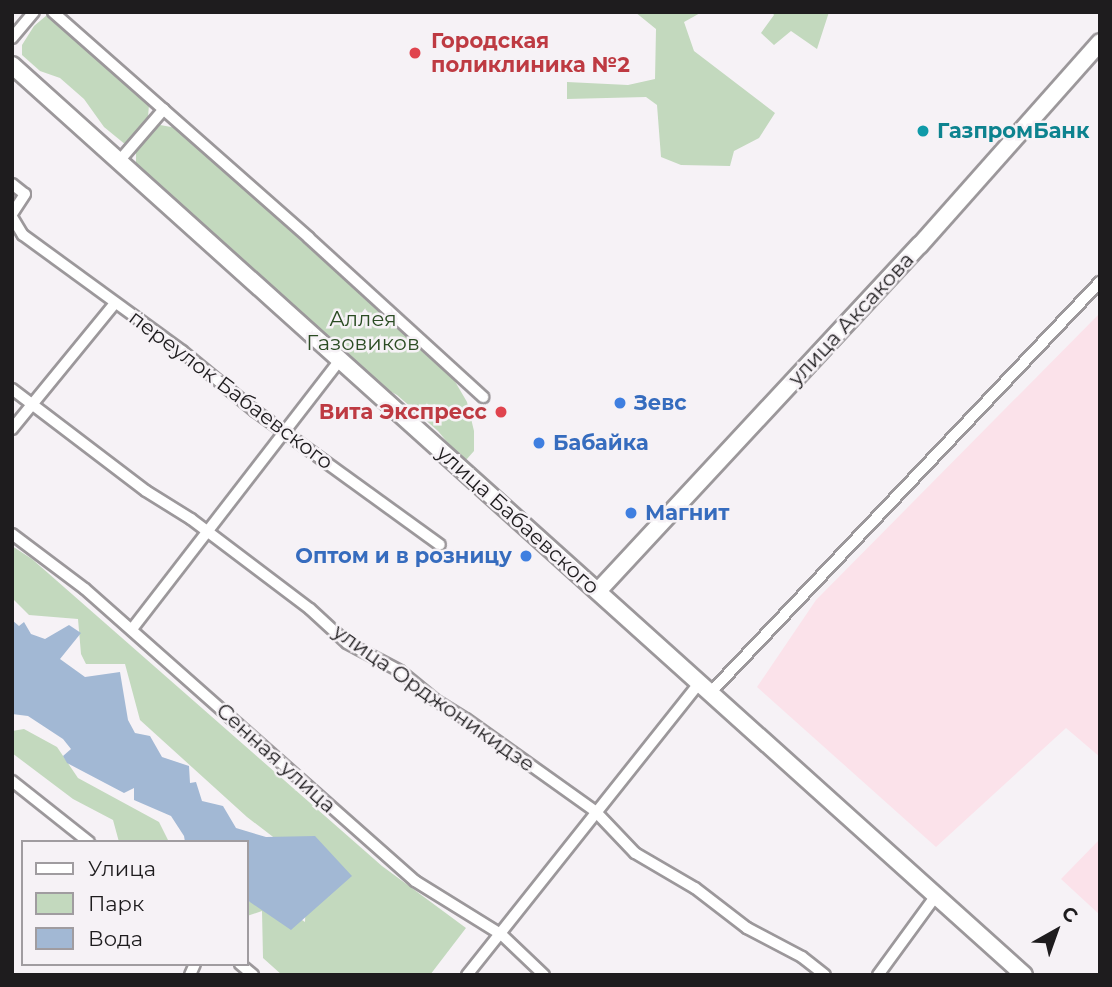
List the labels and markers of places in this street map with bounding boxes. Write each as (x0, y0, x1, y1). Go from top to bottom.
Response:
place label: Городская поликлиника №2 (431, 28, 630, 78)
marker: Городская поликлиника №2 (405, 43, 425, 63)
place label: ГазпромБанк (937, 118, 1089, 144)
marker: ГазпромБанк (915, 123, 931, 139)
place label: Зевс (634, 390, 687, 416)
marker: Зевс (612, 395, 628, 411)
place label: Вита Экспресс (319, 399, 487, 425)
marker: Вита Экспресс (493, 404, 509, 420)
place label: Бабайка (553, 430, 649, 456)
marker: Бабайка (531, 435, 547, 451)
place label: Магнит (645, 500, 729, 526)
marker: Магнит (623, 505, 639, 521)
place label: Оптом и в розницу (295, 543, 512, 569)
marker: Оптом и в розницу (518, 548, 534, 564)

